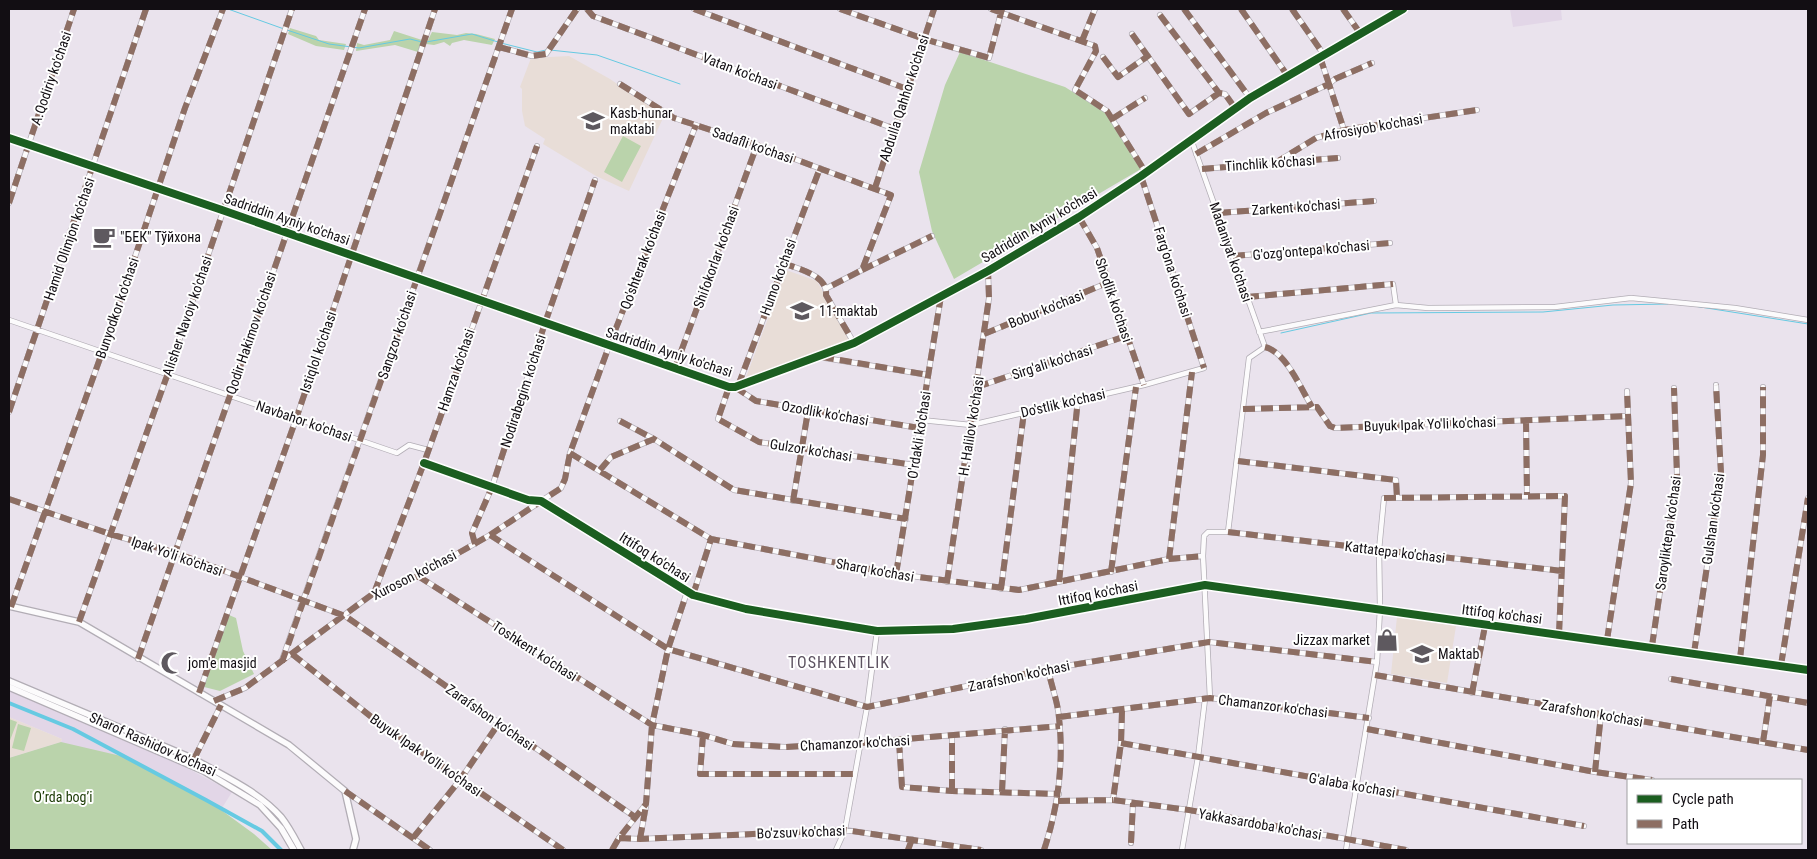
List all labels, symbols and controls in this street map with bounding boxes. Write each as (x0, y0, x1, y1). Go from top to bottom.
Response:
street label: A.Qodiriy ko'chasi (28, 29, 74, 127)
street label: Abdulla Qahhor ko'chasi (876, 33, 932, 163)
street label: Vatan ko'chasi (700, 49, 780, 93)
place label: Kasb-hunar maktabi (610, 105, 672, 137)
school or university icon: Kasb-hunar maktabi (580, 108, 606, 134)
street label: Afrosiyob ko'chasi (1322, 110, 1424, 144)
street label: Sadafli ko'chasi (710, 124, 796, 166)
street label: Tinchlik ko'chasi (1224, 152, 1316, 174)
street label: Hamid Olimjon ko'chasi (40, 175, 98, 303)
street label: Sadriddin Ayniy ko'chasi (978, 184, 1100, 266)
street label: Sadriddin Ayniy ko'chasi (222, 190, 352, 248)
street label: Zarkent ko'chasi (1251, 196, 1341, 218)
street label: Madaniyat ko'chasi (1206, 200, 1256, 304)
street label: Shifokorlar ko'chasi (690, 204, 742, 310)
street label: Qo'shterak ko'chasi (617, 208, 669, 312)
cafe icon: "БЕК" Тўйхона (91, 224, 117, 250)
street label: Farg'ona ko'chasi (1151, 225, 1195, 319)
place label: "БЕК" Тўйхона (120, 229, 201, 245)
street label: Humo ko'chasi (757, 237, 799, 317)
street label: G'ozg'ontepa ko'chasi (1252, 237, 1370, 263)
street label: Alisher Navoiy ko'chasi (159, 254, 215, 378)
street label: Bunyodkor ko'chasi (92, 255, 142, 361)
street label: Shodlik ko'chasi (1092, 256, 1136, 344)
street label: Qodir Hakimov ko'chasi (222, 270, 280, 396)
street label: Bobur ko'chasi (1006, 287, 1086, 331)
street label: Sangzor ko'chasi (374, 289, 420, 381)
school or university icon: 11-maktab (789, 298, 815, 324)
place label: 11-maktab (819, 303, 878, 319)
street label: Istiqlol ko'chasi (297, 309, 339, 395)
street label: Sadriddin Ayniy ko'chasi (604, 324, 734, 380)
street label: Hamza ko'chasi (434, 327, 478, 413)
street label: Nodirabegim ko'chasi (497, 332, 549, 450)
street label: Sirg'ali ko'chasi (1010, 341, 1094, 383)
street label: H. Halilov ko'chasi (955, 375, 987, 477)
street label: Do'stlik ko'chasi (1019, 385, 1107, 421)
street label: O'rdakli ko'chasi (904, 390, 934, 480)
street label: Navbahor ko'chasi (254, 397, 354, 445)
street label: Ozodlik ko'chasi (780, 397, 870, 429)
street label: Buyuk Ipak Yo'li ko'chasi (1364, 414, 1496, 434)
street label: Gulzor ko'chasi (769, 436, 853, 464)
street label: Gulshan ko'chasi (1699, 472, 1727, 566)
street label: Saroyliktepa ko'chasi (1652, 475, 1684, 591)
street label: Ittifoq ko'chasi (617, 529, 693, 585)
street label: Ipak Yo'li ko'chasi (129, 533, 225, 579)
street label: Kattatepa ko'chasi (1344, 538, 1446, 566)
street label: Xuroson ko'chasi (369, 547, 459, 603)
street label: Sharq ko'chasi (835, 555, 915, 585)
street label: Ittifoq ko'chasi (1057, 577, 1139, 609)
street label: Ittifoq ko'chasi (1461, 601, 1543, 627)
street label: Toshkent ko'chasi (490, 618, 580, 684)
shop icon: Jizzax market (1374, 627, 1400, 653)
place label: Jizzax market (1293, 632, 1370, 648)
school or university icon: Maktab (1409, 641, 1435, 667)
place label: Maktab (1438, 646, 1479, 662)
mosque icon: jom'e masjid (159, 650, 185, 676)
district label: TOSHKENTLIK (788, 653, 890, 672)
place label: jom'e masjid (187, 655, 257, 671)
street label: Zarafshon ko'chasi (967, 657, 1071, 695)
street label: Zarafshon ko'chasi (443, 681, 537, 753)
street label: Chamanzor ko'chasi (1217, 691, 1329, 721)
street label: Zarafshon ko'chasi (1540, 696, 1644, 730)
street label: Sharof Rashidov ko'chasi (87, 709, 219, 779)
street label: Buyuk Ipak Yo'li ko'chasi (367, 711, 485, 799)
street label: Chamanzor ko'chasi (800, 732, 910, 754)
street label: G'alaba ko'chasi (1307, 769, 1397, 801)
legend (1627, 779, 1802, 844)
park label: O’rda bog’i (34, 789, 92, 805)
text: Cycle path (1672, 790, 1734, 808)
street label: Yakkasardoba ko'chasi (1197, 805, 1323, 843)
text: Path (1672, 815, 1699, 833)
street label: Bo'zsuv ko'chasi (756, 822, 846, 842)

